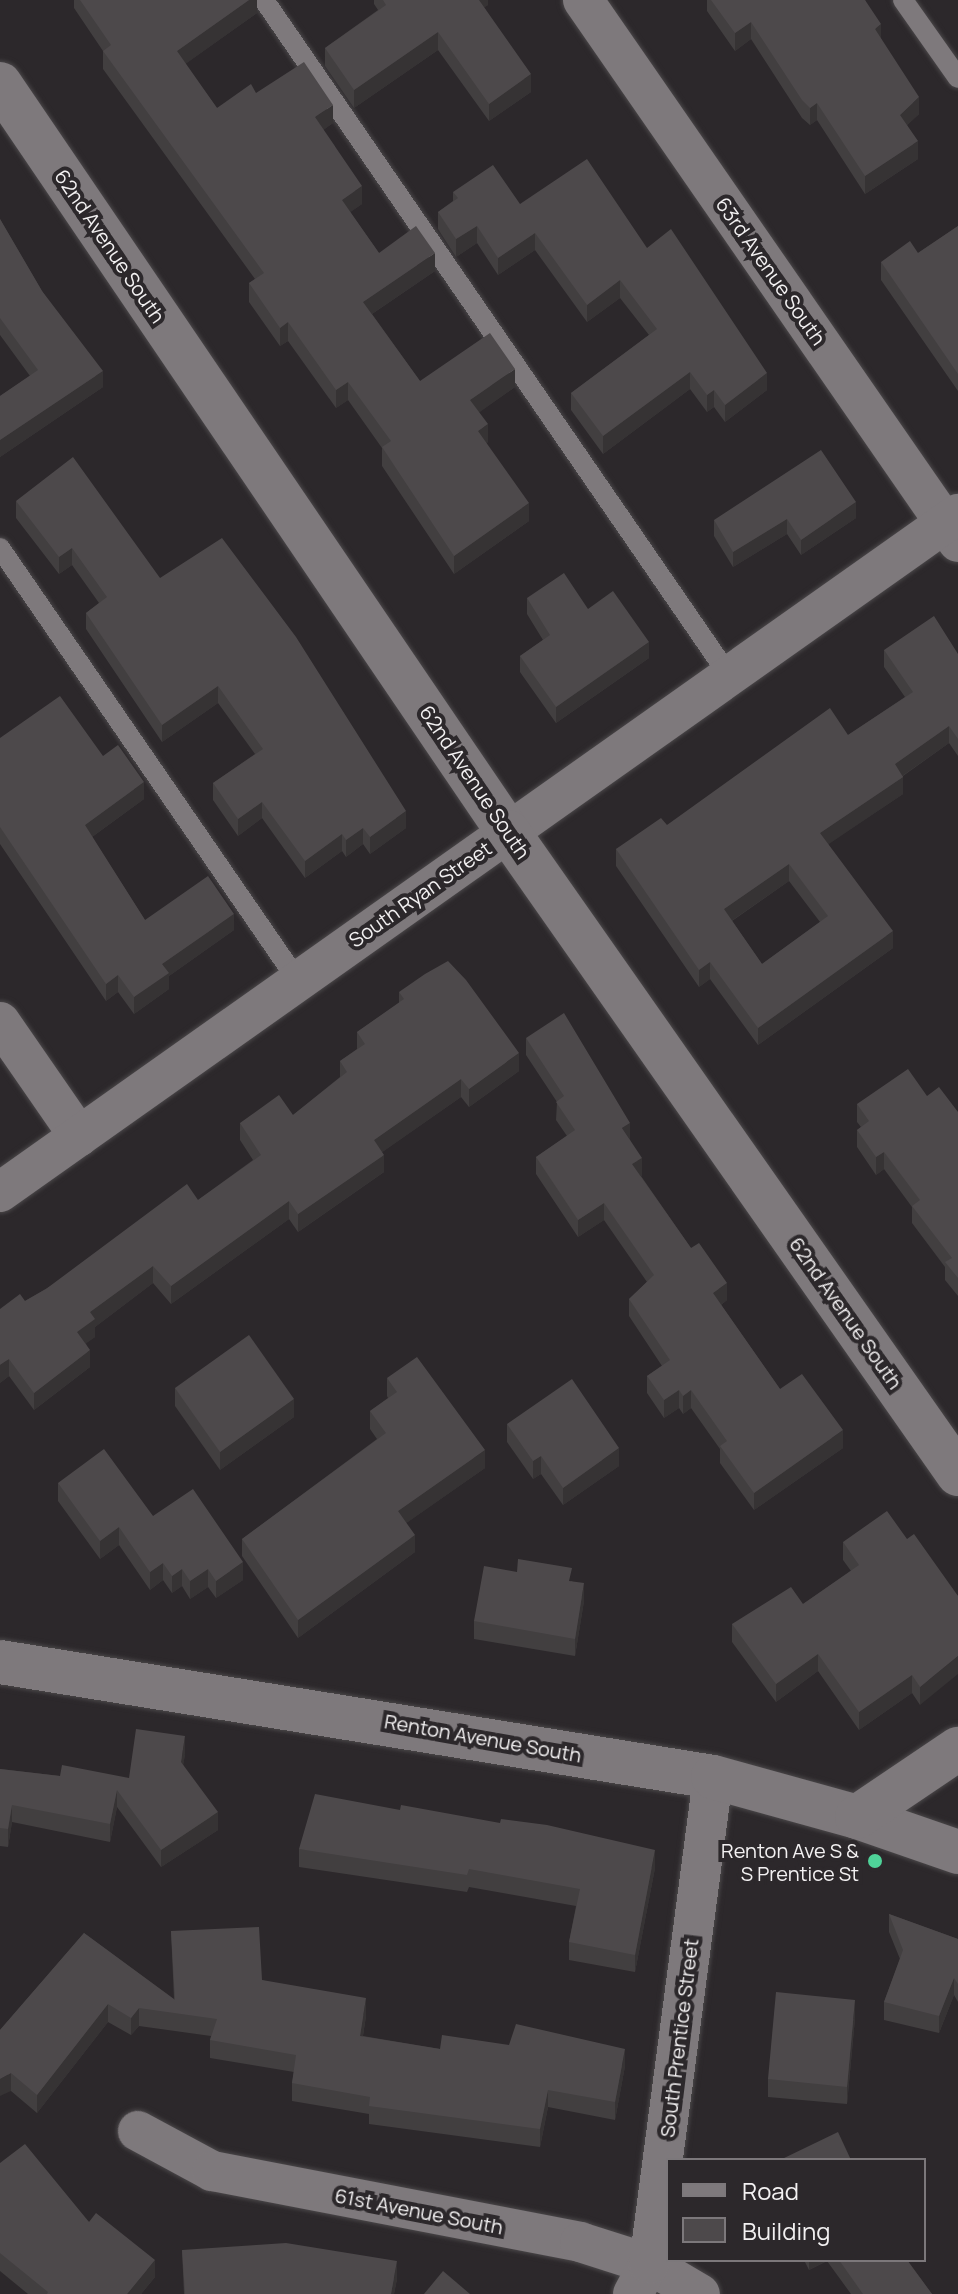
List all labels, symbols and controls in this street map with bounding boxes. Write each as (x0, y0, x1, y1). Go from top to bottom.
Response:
street label: 62nd Avenue South (50, 165, 170, 327)
street label: 63rd Avenue South (711, 193, 831, 349)
street label: 62nd Avenue South (415, 701, 535, 863)
street label: South Ryan Street (344, 836, 496, 952)
street label: 62nd Avenue South (785, 1232, 907, 1394)
street label: Renton Avenue South (383, 1709, 583, 1767)
place label: Renton Ave S & S Prentice St (721, 1838, 859, 1885)
marker: Renton Ave S & S Prentice St (866, 1852, 884, 1870)
street label: South Prentice Street (655, 1937, 703, 2139)
legend (666, 2158, 926, 2262)
text: Road (742, 2174, 799, 2207)
street label: 61st Avenue South (333, 2183, 505, 2239)
text: Building (742, 2214, 830, 2247)

